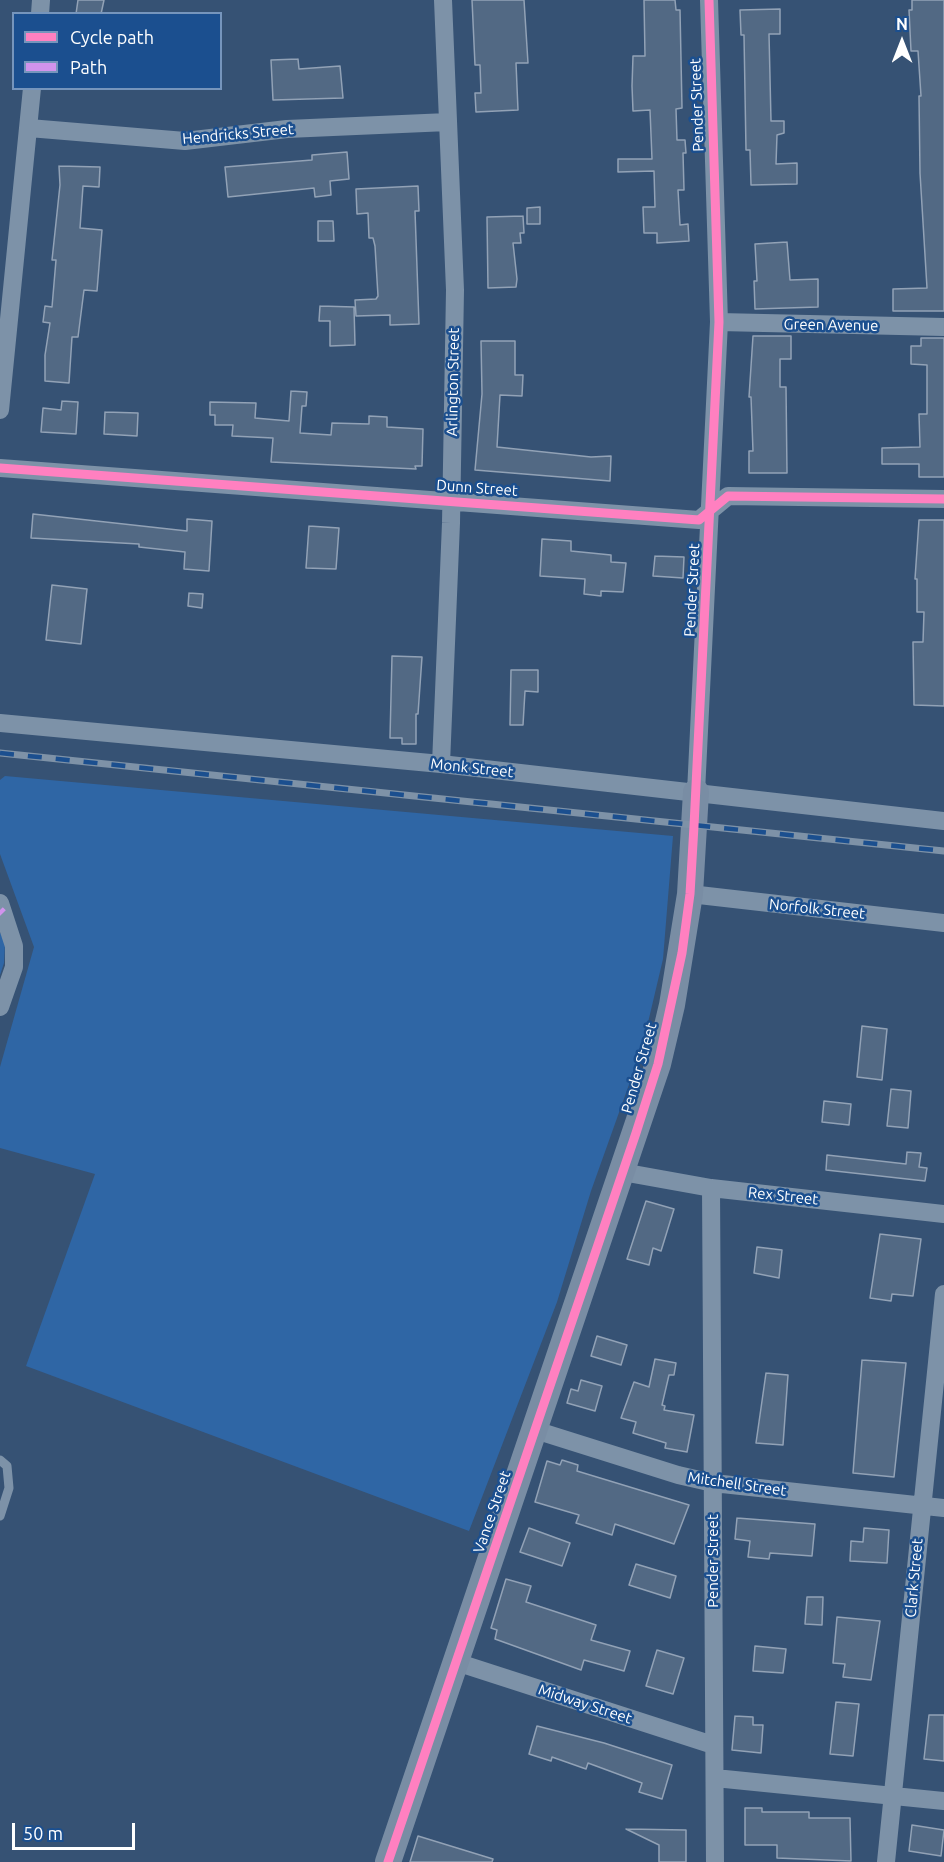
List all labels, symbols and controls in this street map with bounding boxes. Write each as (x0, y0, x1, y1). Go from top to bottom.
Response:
legend (12, 12, 222, 90)
north arrow (872, 12, 932, 72)
text: N (896, 15, 908, 33)
text: Cycle path (70, 27, 154, 47)
text: Path (70, 57, 107, 77)
street label: Pender Street (686, 58, 708, 152)
street label: Hendricks Street (182, 120, 294, 148)
street label: Green Avenue (783, 315, 879, 335)
street label: Arlington Street (443, 327, 463, 437)
street label: Dunn Street (436, 476, 518, 500)
street label: Pender Street (681, 543, 703, 637)
street label: Monk Street (430, 755, 514, 781)
street label: Norfolk Street (768, 895, 866, 923)
street label: Pender Street (617, 1021, 661, 1115)
street label: Rex Street (747, 1183, 819, 1209)
street label: Vance Street (469, 1468, 515, 1556)
street label: Mitchell Street (686, 1468, 788, 1500)
street label: Pender Street (704, 1514, 722, 1608)
street label: Clark Street (902, 1538, 926, 1618)
street label: Midway Street (536, 1680, 634, 1728)
scale bar (15, 1811, 138, 1849)
text: 50 m (23, 1823, 63, 1843)

